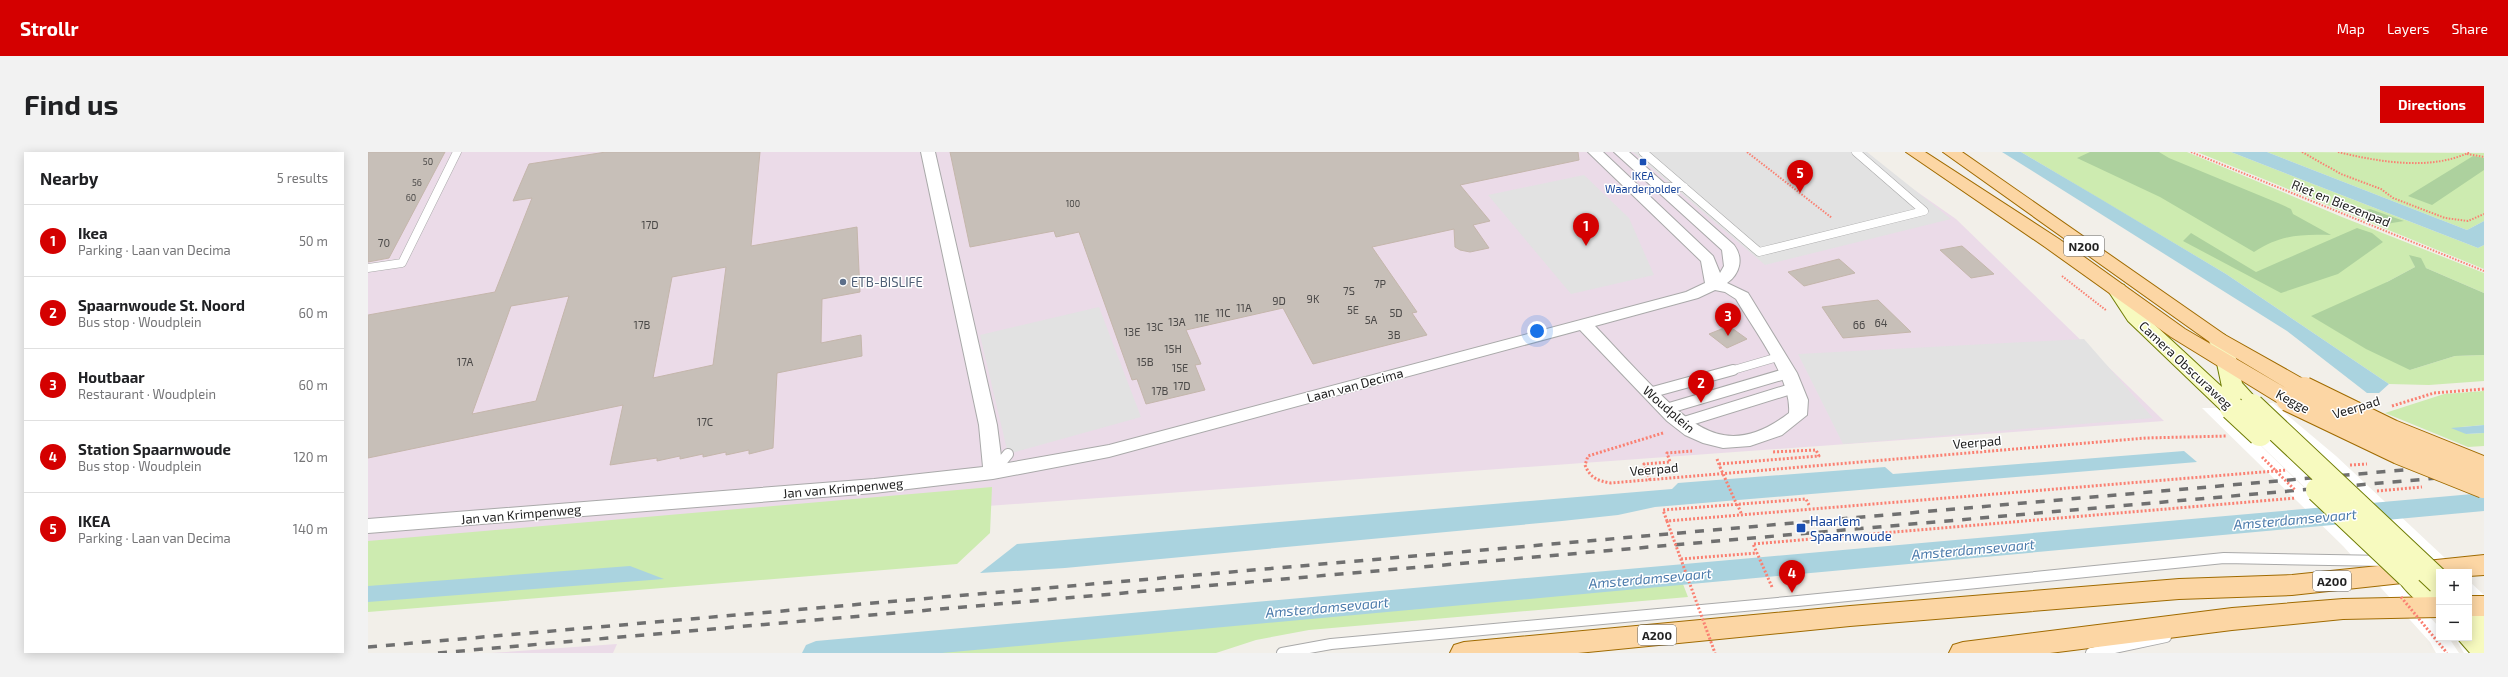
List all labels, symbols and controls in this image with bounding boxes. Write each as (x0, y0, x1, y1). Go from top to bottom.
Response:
text: Strollr (20, 17, 79, 40)
text: Map (2337, 20, 2365, 37)
text: Layers (2387, 20, 2429, 37)
text: Share (2451, 20, 2488, 37)
button: Directions (2380, 86, 2484, 123)
text: Find us (24, 87, 118, 121)
house number: 50 (423, 156, 433, 167)
marker: IKEA Waarderpolder (1638, 157, 1648, 167)
pin: 5 (1787, 160, 1813, 193)
text: Nearby (40, 168, 98, 188)
place label: IKEA Waarderpolder (1605, 169, 1681, 195)
text: 5 results (277, 170, 328, 186)
street label: Riet en Biezenpad (2289, 176, 2393, 230)
house number: 56 (412, 177, 422, 188)
house number: 60 (406, 192, 416, 203)
house number: 100 (1066, 198, 1080, 209)
pin: 1 (1573, 213, 1599, 246)
house number: 17D (641, 218, 659, 231)
text: Ikea (78, 224, 108, 242)
text: 1 (50, 233, 56, 249)
text: 50 m (299, 233, 328, 249)
house number: 70 (378, 236, 390, 249)
road number: N200 (2064, 236, 2104, 256)
text: Parking · Laan van Decima (78, 242, 231, 258)
place label: ETB-BISLIFE (851, 274, 923, 290)
marker: ETB-BISLIFE (838, 277, 848, 287)
house number: 7P (1374, 277, 1386, 290)
house number: 7S (1343, 284, 1355, 297)
house number: 9K (1307, 292, 1320, 305)
house number: 9D (1272, 294, 1286, 307)
text: Spaarnwoude St. Noord (78, 296, 245, 314)
house number: 11A (1236, 301, 1252, 314)
house number: 5E (1347, 303, 1359, 316)
pin: 3 (1715, 303, 1741, 336)
text: 2 (49, 305, 57, 321)
text: 60 m (298, 305, 328, 321)
house number: 11C (1215, 306, 1231, 319)
house number: 5D (1389, 306, 1403, 319)
house number: 11E (1195, 311, 1209, 324)
house number: 5A (1365, 313, 1378, 326)
text: Bus stop · Woudplein (78, 314, 202, 330)
house number: 13A (1168, 315, 1186, 328)
house number: 64 (1874, 316, 1888, 329)
house number: 17B (634, 318, 651, 331)
house number: 66 (1853, 318, 1865, 331)
street label: Camera Obscuraweg (2136, 318, 2236, 412)
house number: 13C (1147, 320, 1163, 333)
your location (1527, 321, 1547, 341)
house number: 13E (1124, 325, 1140, 338)
house number: 3B (1388, 328, 1401, 341)
house number: 15H (1164, 342, 1182, 355)
house number: 17A (457, 355, 473, 368)
house number: 15B (1136, 355, 1154, 368)
house number: 15E (1172, 361, 1188, 374)
street label: Laan van Decima (1305, 364, 1405, 406)
text: Houtbaar (78, 368, 145, 386)
pin: 2 (1688, 370, 1714, 403)
text: 3 (49, 377, 57, 393)
text: 60 m (298, 377, 328, 393)
house number: 17D (1173, 379, 1191, 392)
street label: Woudplein (1640, 382, 1698, 436)
house number: 17B (1152, 384, 1169, 397)
text: Restaurant · Woudplein (78, 386, 216, 402)
street label: Kegge (2273, 386, 2313, 417)
street label: Veerpad (2330, 392, 2382, 422)
house number: 17C (697, 415, 713, 428)
street label: Veerpad (1952, 432, 2002, 452)
text: Station Spaarnwoude (78, 440, 231, 458)
text: 4 (49, 449, 57, 465)
text: 120 m (293, 449, 328, 465)
text: Bus stop · Woudplein (78, 458, 202, 474)
street label: Veerpad (1629, 459, 1679, 479)
street label: Jan van Krimpenweg (782, 475, 904, 501)
street label: Jan van Krimpenweg (460, 501, 582, 527)
water label: Amsterdamsevaart (2232, 505, 2358, 533)
text: IKEA (78, 512, 110, 530)
place label: Haarlem Spaarnwoude (1810, 513, 1892, 544)
text: 5 (49, 521, 57, 537)
text: 140 m (293, 521, 328, 537)
marker: Haarlem Spaarnwoude (1795, 522, 1807, 534)
text: Parking · Laan van Decima (78, 530, 231, 546)
water label: Amsterdamsevaart (1910, 535, 2036, 563)
pin: 4 (1779, 560, 1805, 593)
water label: Amsterdamsevaart (1587, 564, 1713, 592)
map controls (2436, 569, 2472, 641)
button: + (2436, 569, 2472, 605)
road number: A200 (2313, 571, 2351, 591)
water label: Amsterdamsevaart (1264, 593, 1390, 621)
button: − (2436, 605, 2472, 641)
road number: A200 (1638, 625, 1676, 645)

